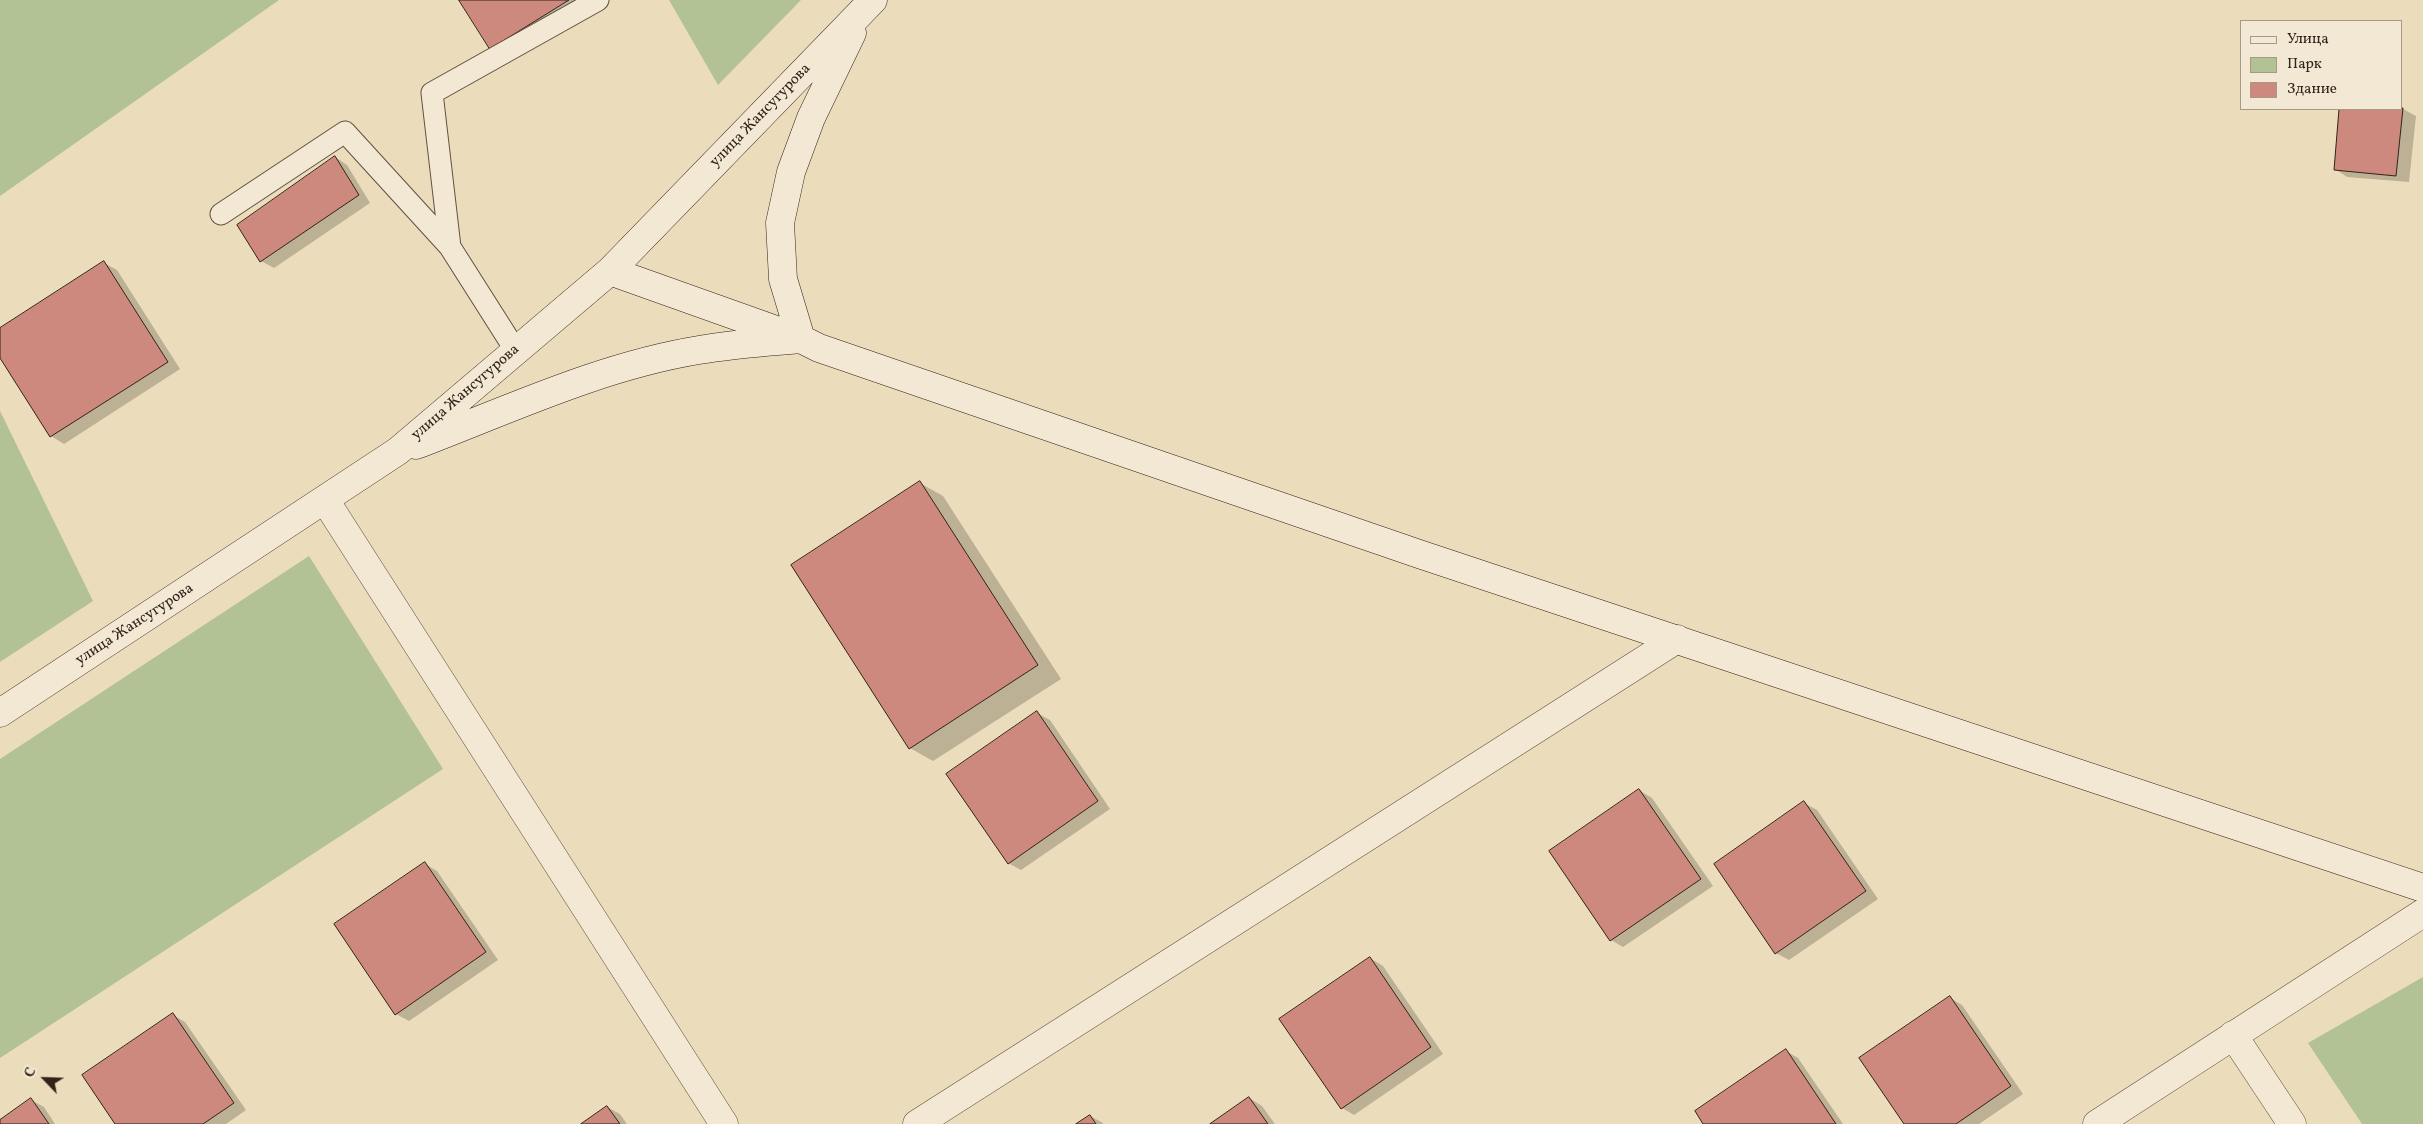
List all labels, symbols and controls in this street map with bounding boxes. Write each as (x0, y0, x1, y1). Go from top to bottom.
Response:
legend (2240, 20, 2403, 110)
text: Улица (2287, 29, 2329, 50)
text: Парк (2287, 54, 2322, 75)
street label: улица Жансугурова (707, 60, 815, 172)
text: Здание (2287, 79, 2337, 100)
street label: улица Жансугурова (408, 341, 524, 445)
street label: улица Жансугурова (73, 580, 197, 670)
north arrow (20, 1054, 70, 1104)
text: С (20, 1065, 41, 1081)

